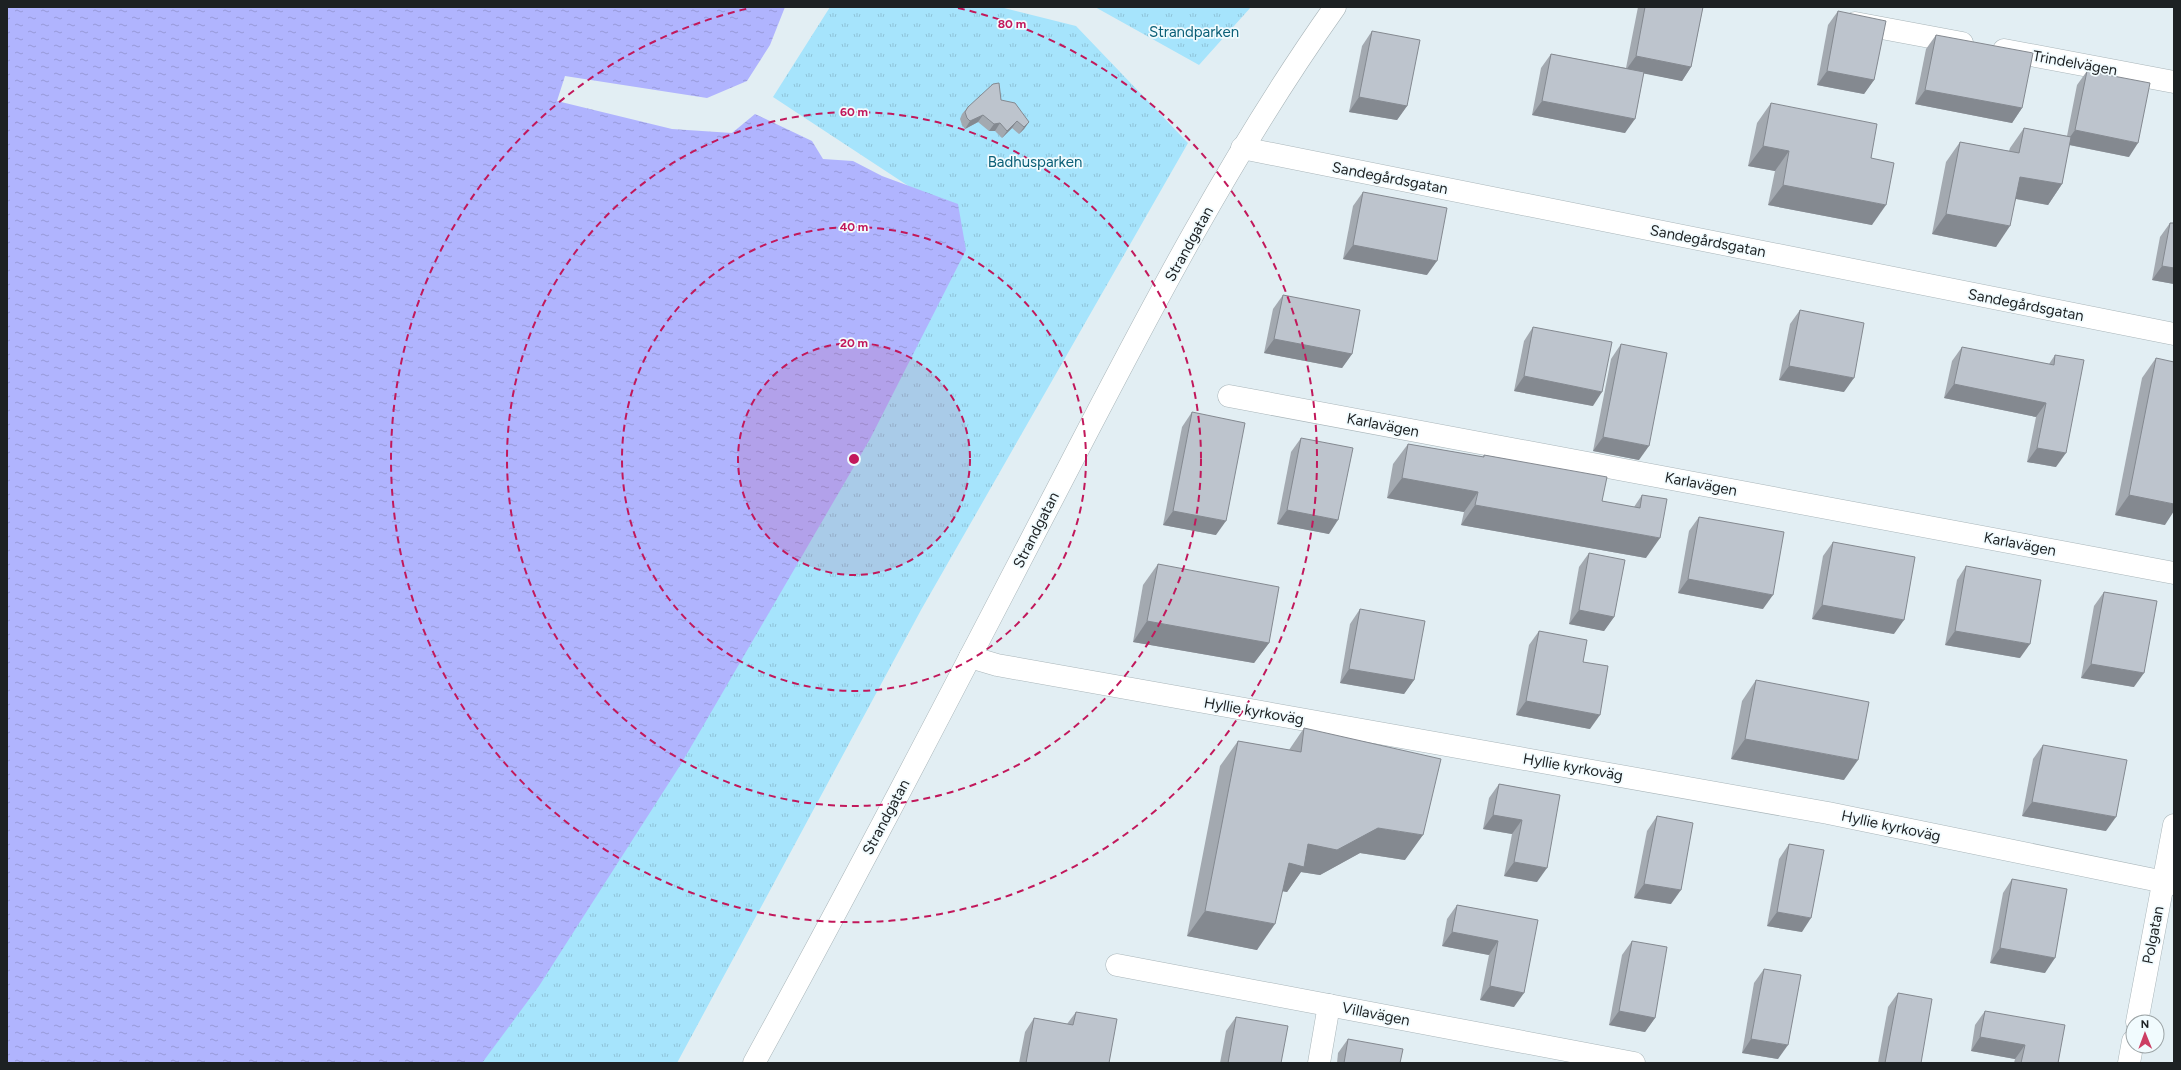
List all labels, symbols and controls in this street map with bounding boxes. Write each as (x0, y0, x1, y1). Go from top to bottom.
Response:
text: 80 m (998, 17, 1026, 31)
park label: Strandparken (1149, 23, 1239, 41)
street label: Trindelvägen (2031, 47, 2119, 79)
text: 60 m (840, 105, 868, 119)
park label: Badhusparken (988, 153, 1082, 171)
street label: Sandegårdsgatan (1331, 158, 1449, 198)
street label: Strandgatan (1161, 203, 1217, 285)
text: 40 m (840, 220, 868, 234)
street label: Sandegårdsgatan (1649, 221, 1767, 261)
street label: Sandegårdsgatan (1967, 285, 2085, 325)
text: 20 m (840, 336, 868, 350)
street label: Karlavägen (1345, 409, 1421, 441)
centre of rings (847, 452, 861, 466)
street label: Karlavägen (1663, 468, 1739, 500)
street label: Strandgatan (1009, 489, 1063, 571)
street label: Karlavägen (1982, 528, 2058, 560)
street label: Hyllie kyrkoväg (1203, 693, 1305, 729)
street label: Hyllie kyrkoväg (1522, 749, 1624, 785)
street label: Strandgatan (859, 776, 913, 858)
street label: Hyllie kyrkoväg (1840, 807, 1942, 845)
street label: Polgatan (2139, 904, 2167, 966)
street label: Villavägen (1341, 999, 1411, 1029)
north arrow (2125, 1014, 2165, 1054)
text: N (2140, 1018, 2149, 1031)

